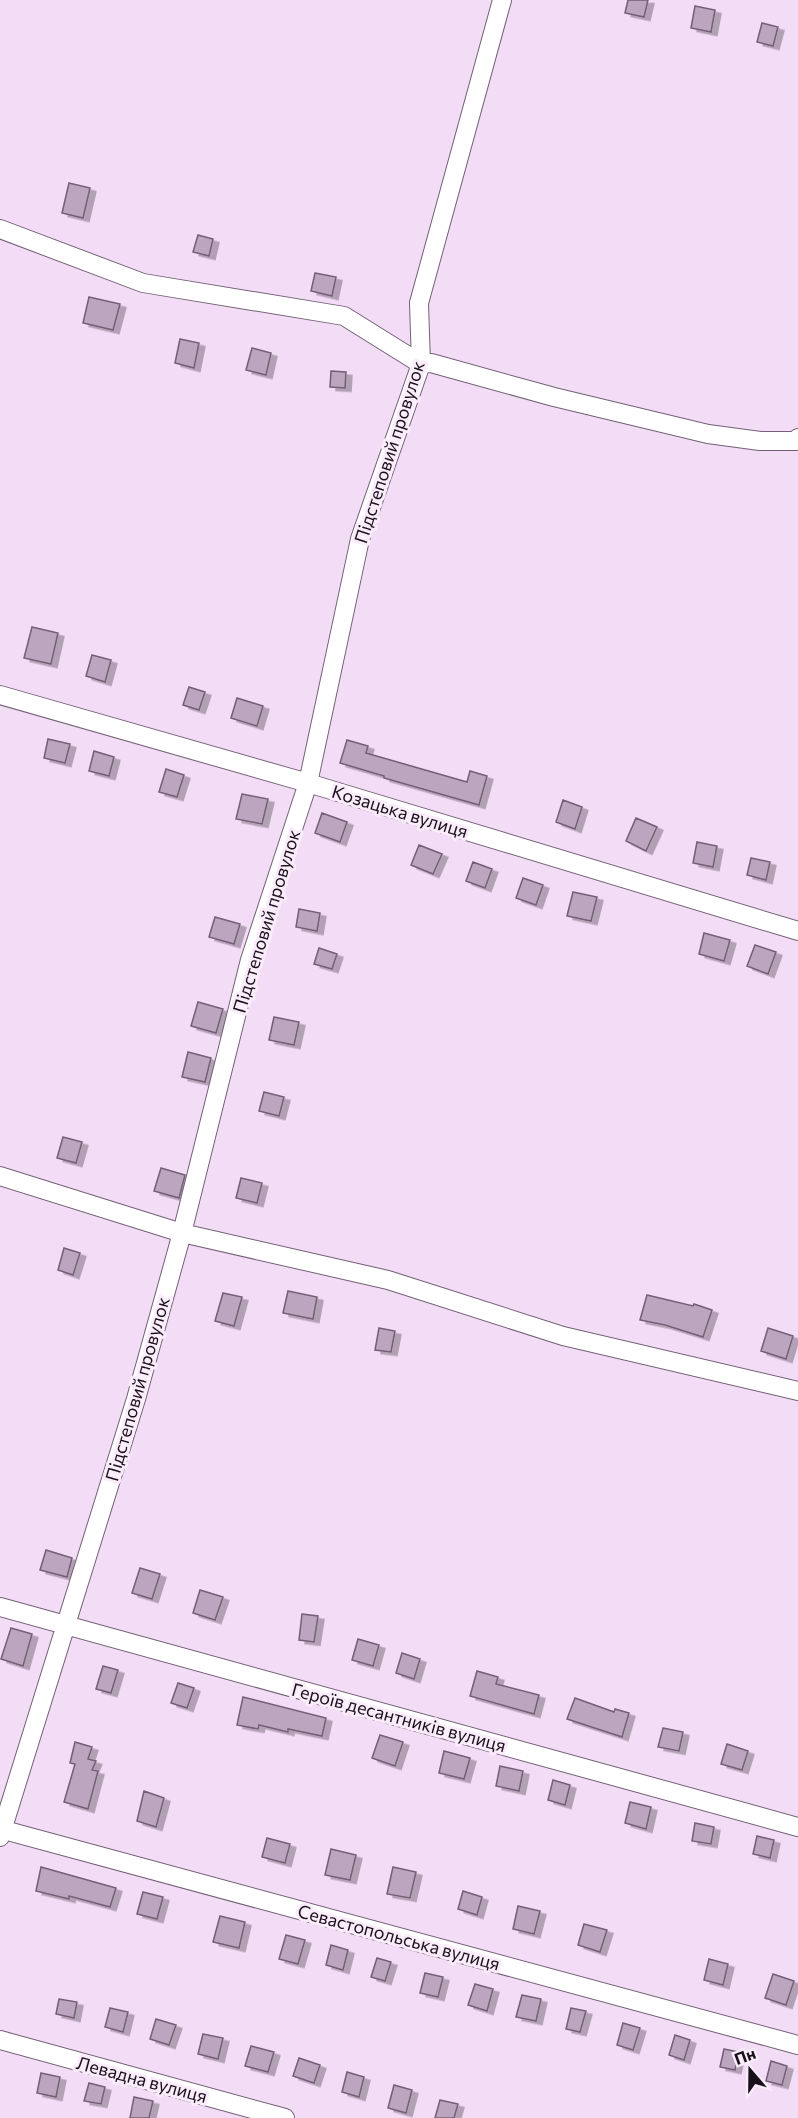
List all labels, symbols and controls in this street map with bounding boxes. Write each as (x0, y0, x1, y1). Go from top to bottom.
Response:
street label: Підстеповий провулок (349, 358, 429, 546)
street label: Козацька вулиця (329, 780, 471, 842)
street label: Підстеповий провулок (228, 826, 304, 1015)
street label: Підстеповий провулок (100, 1294, 174, 1484)
street label: Героїв десантників вулиця (289, 1678, 509, 1756)
street label: Севастопольська вулиця (295, 1899, 503, 1975)
north arrow (720, 2040, 780, 2100)
text: Пн (731, 2043, 758, 2068)
street label: Левадна вулиця (74, 2051, 210, 2107)

